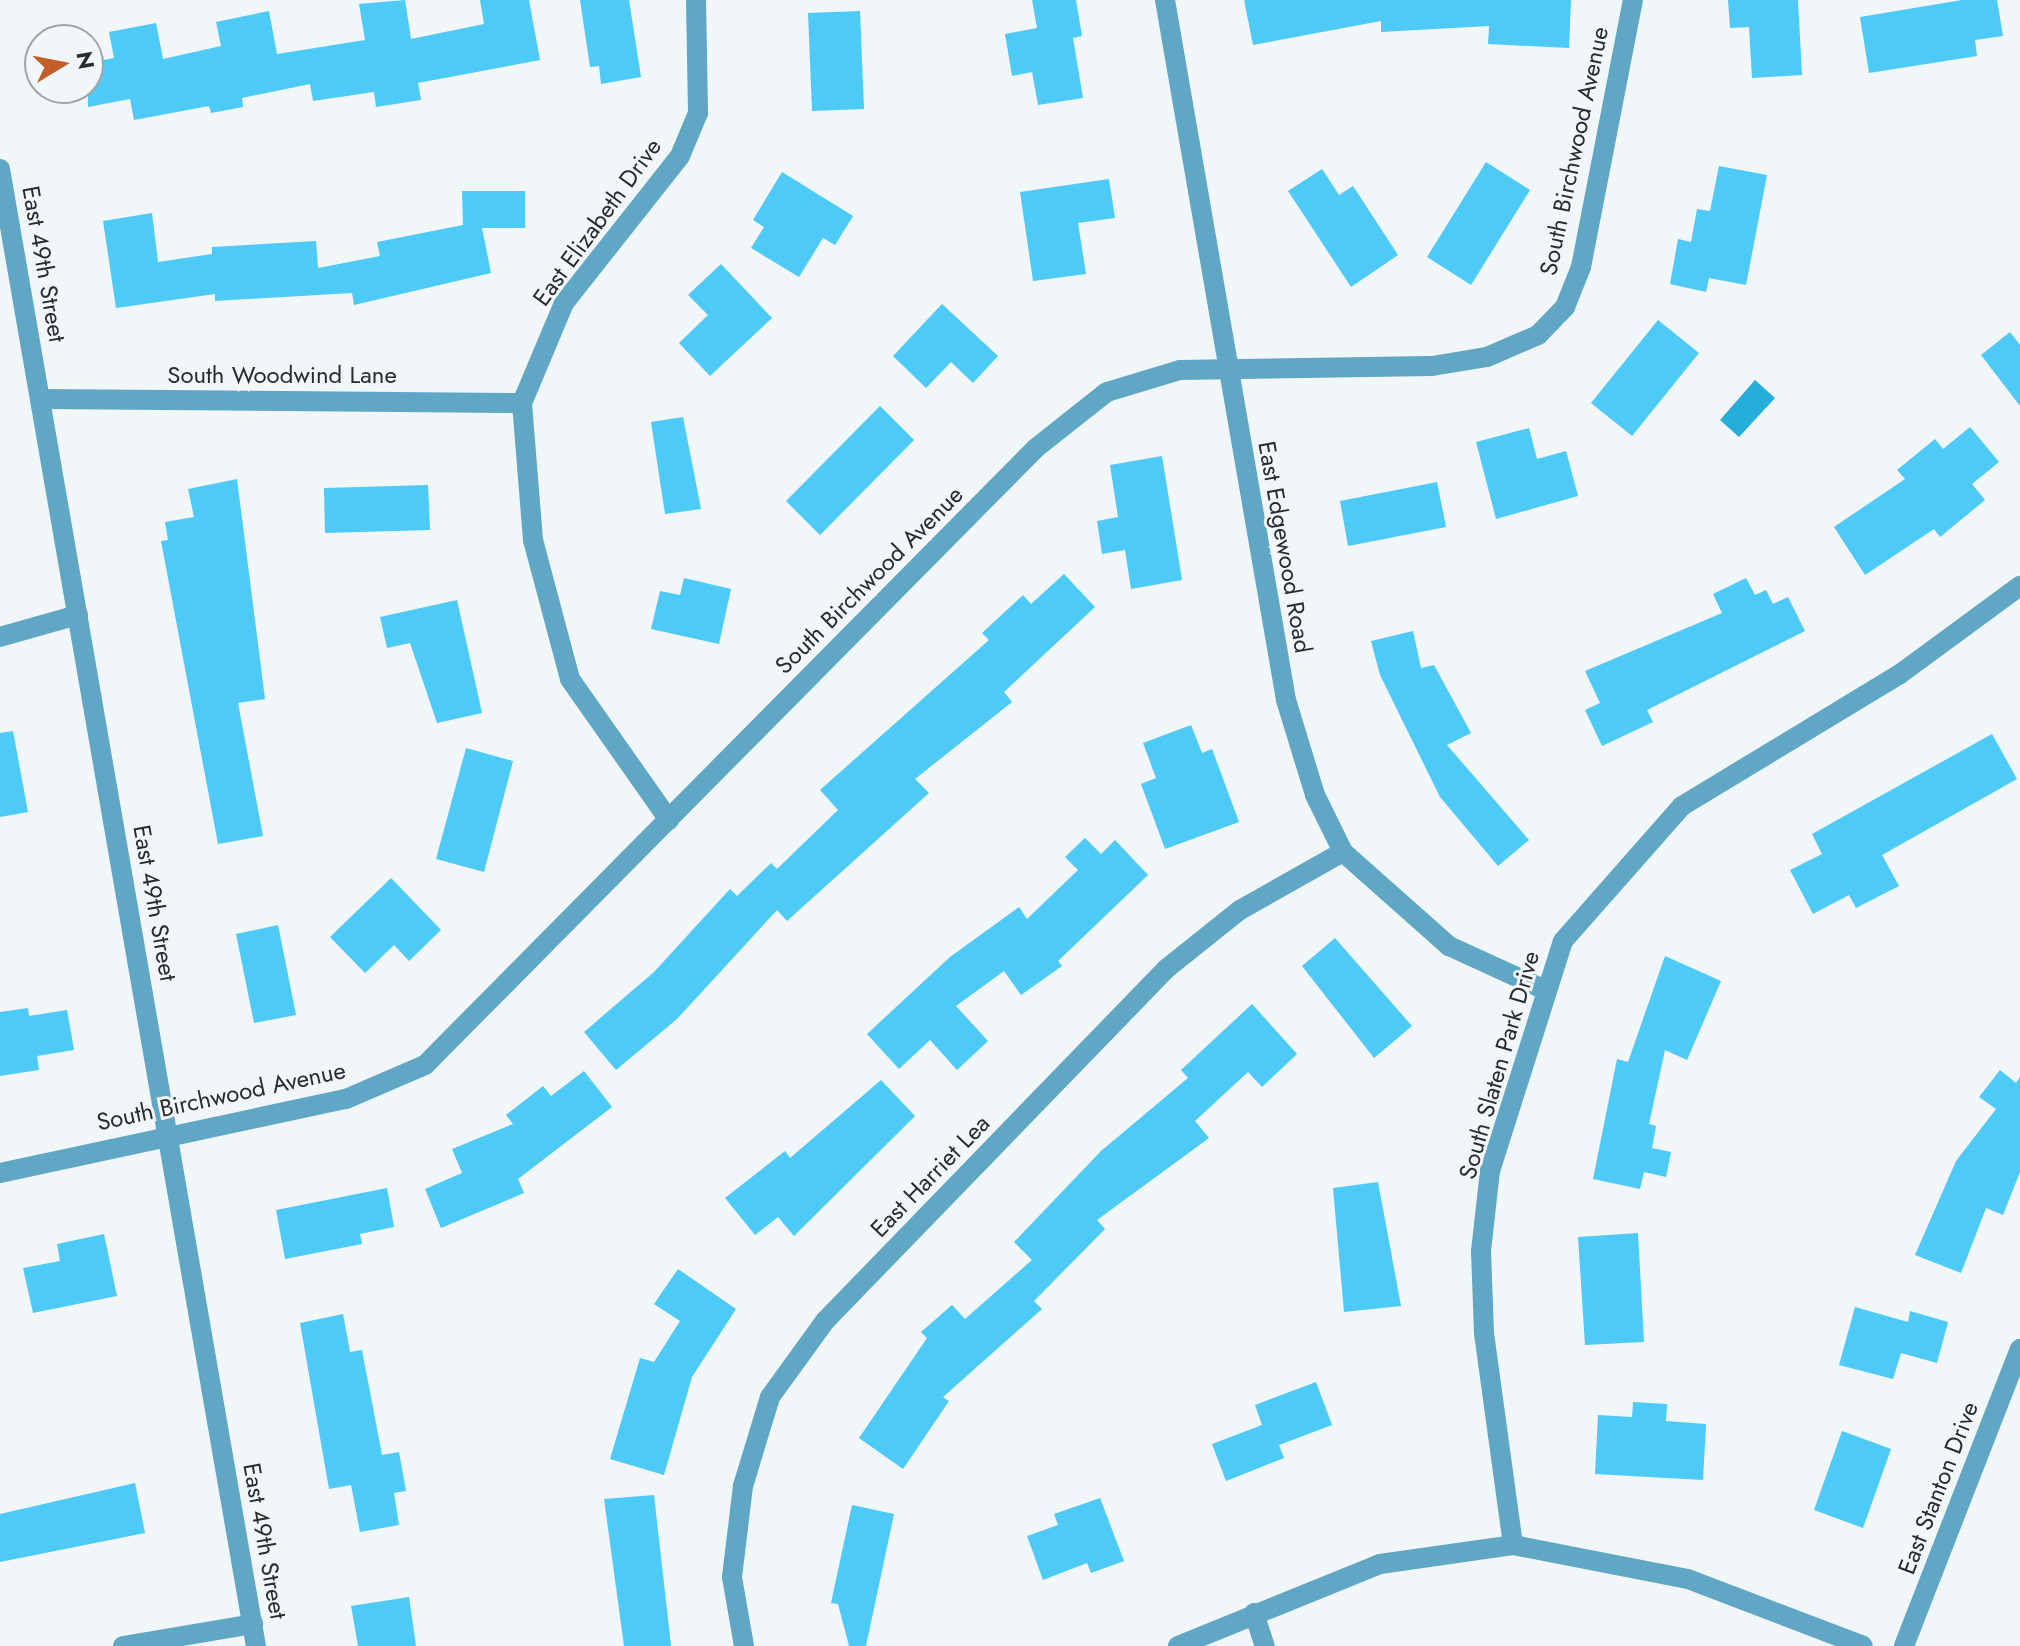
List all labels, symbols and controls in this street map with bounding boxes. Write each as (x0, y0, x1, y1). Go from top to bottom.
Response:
north arrow (24, 24, 104, 104)
street label: South Birchwood Avenue (1534, 24, 1614, 278)
text: N (68, 49, 103, 72)
street label: East Elizabeth Drive (527, 133, 667, 311)
street label: East 49th Street (16, 184, 72, 344)
street label: South Woodwind Lane (167, 361, 397, 389)
street label: East Edgewood Road (1252, 439, 1318, 655)
street label: South Birchwood Avenue (769, 480, 969, 680)
street label: East 49th Street (127, 823, 183, 983)
street label: South Slaten Park Drive (1453, 948, 1545, 1182)
street label: South Birchwood Avenue (94, 1056, 348, 1136)
street label: East Harriet Lea (864, 1109, 996, 1243)
street label: East Stanton Drive (1892, 1398, 1984, 1578)
street label: East 49th Street (237, 1461, 293, 1621)

